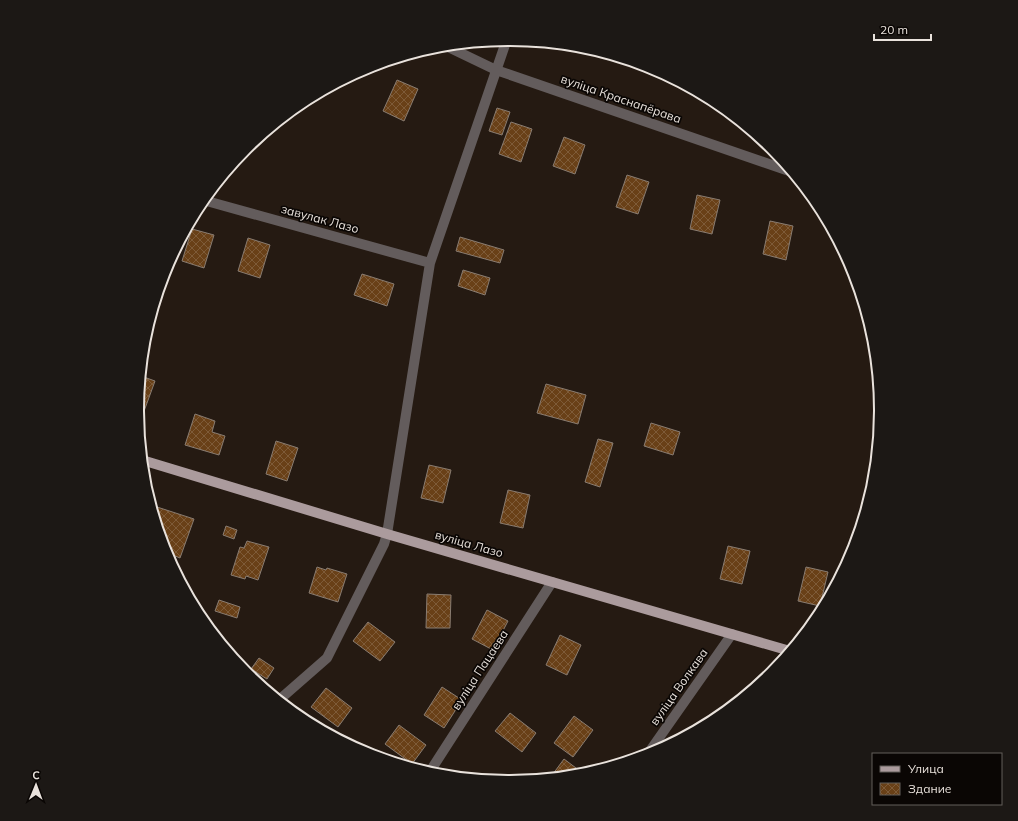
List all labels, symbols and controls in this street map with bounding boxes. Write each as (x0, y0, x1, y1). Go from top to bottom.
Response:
scale bar (874, 16, 931, 42)
text: 20 m (880, 22, 908, 37)
street label: вуліца Краснапёрава (559, 71, 683, 126)
street label: завулак Лазо (280, 201, 361, 236)
street label: вуліца Лазо (433, 527, 505, 560)
street label: вуліца Пацаева (448, 627, 511, 713)
street label: вуліца Волкава (646, 645, 711, 728)
legend (872, 753, 1002, 805)
text: Улица (907, 761, 944, 776)
north arrow (16, 765, 56, 805)
text: С (32, 768, 41, 782)
text: Здание (908, 781, 952, 796)

